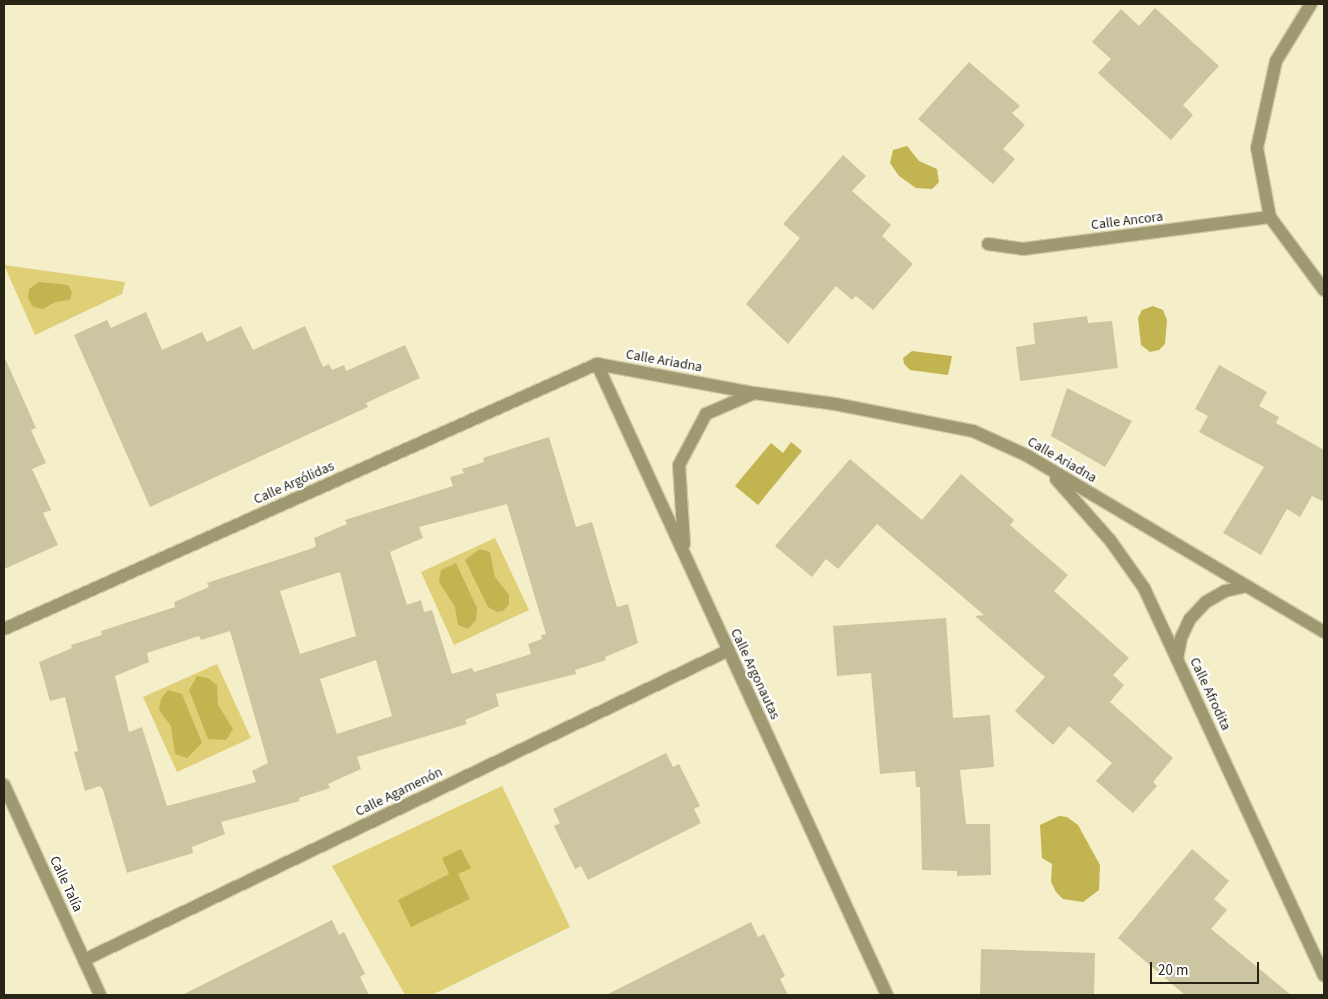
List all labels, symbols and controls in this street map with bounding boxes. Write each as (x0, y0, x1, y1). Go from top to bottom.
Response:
street label: Calle Ancora (1090, 208, 1164, 234)
street label: Calle Ariadna (624, 346, 704, 376)
street label: Calle Ariadna (1024, 433, 1100, 487)
street label: Calle Argólidas (251, 458, 337, 508)
street label: Calle Argonautas (727, 626, 783, 722)
street label: Calle Afrodita (1186, 655, 1234, 733)
street label: Calle Agamenón (353, 764, 445, 820)
street label: Calle Talía (46, 853, 86, 915)
scale bar (1153, 952, 1262, 984)
text: 20 m (1158, 960, 1188, 981)

